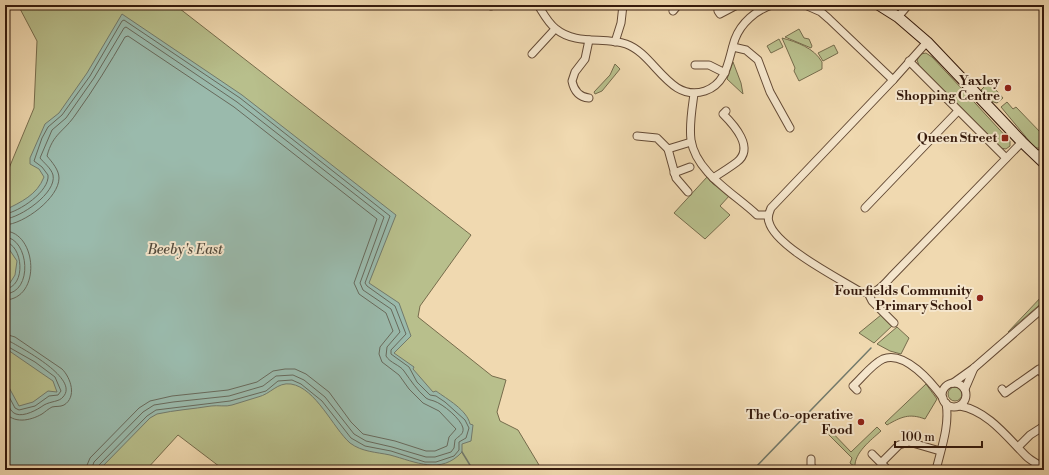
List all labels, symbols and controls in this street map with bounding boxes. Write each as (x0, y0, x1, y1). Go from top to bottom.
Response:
place label: Yaxley Shopping Centre (897, 73, 1000, 104)
marker: Yaxley Shopping Centre (1003, 83, 1013, 93)
place label: Queen Street (917, 130, 997, 146)
marker: Queen Street (1000, 133, 1010, 143)
water label: Beeby's East (146, 241, 223, 259)
place label: Fourfields Community Primary School (835, 283, 973, 314)
marker: Fourfields Community Primary School (975, 293, 985, 303)
place label: The Co-operative Food (746, 407, 853, 438)
marker: The Co-operative Food (856, 417, 866, 427)
scale bar (895, 423, 982, 449)
text: 100 m (901, 430, 935, 445)

